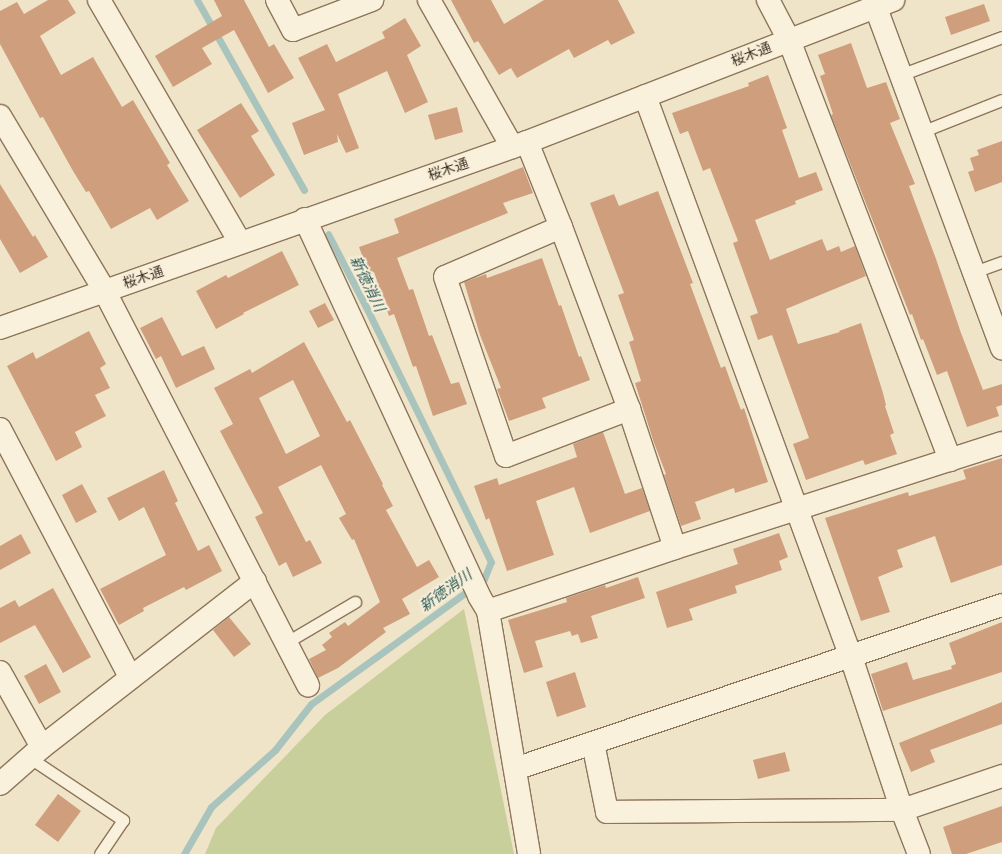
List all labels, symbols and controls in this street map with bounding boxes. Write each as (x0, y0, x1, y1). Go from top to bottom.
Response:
street label: 桜木通 (728, 38, 774, 70)
street label: 桜木通 (425, 154, 471, 184)
water label: 新徳消川 (346, 253, 388, 315)
street label: 桜木通 (120, 262, 166, 292)
water label: 新徳消川 (416, 566, 476, 616)

